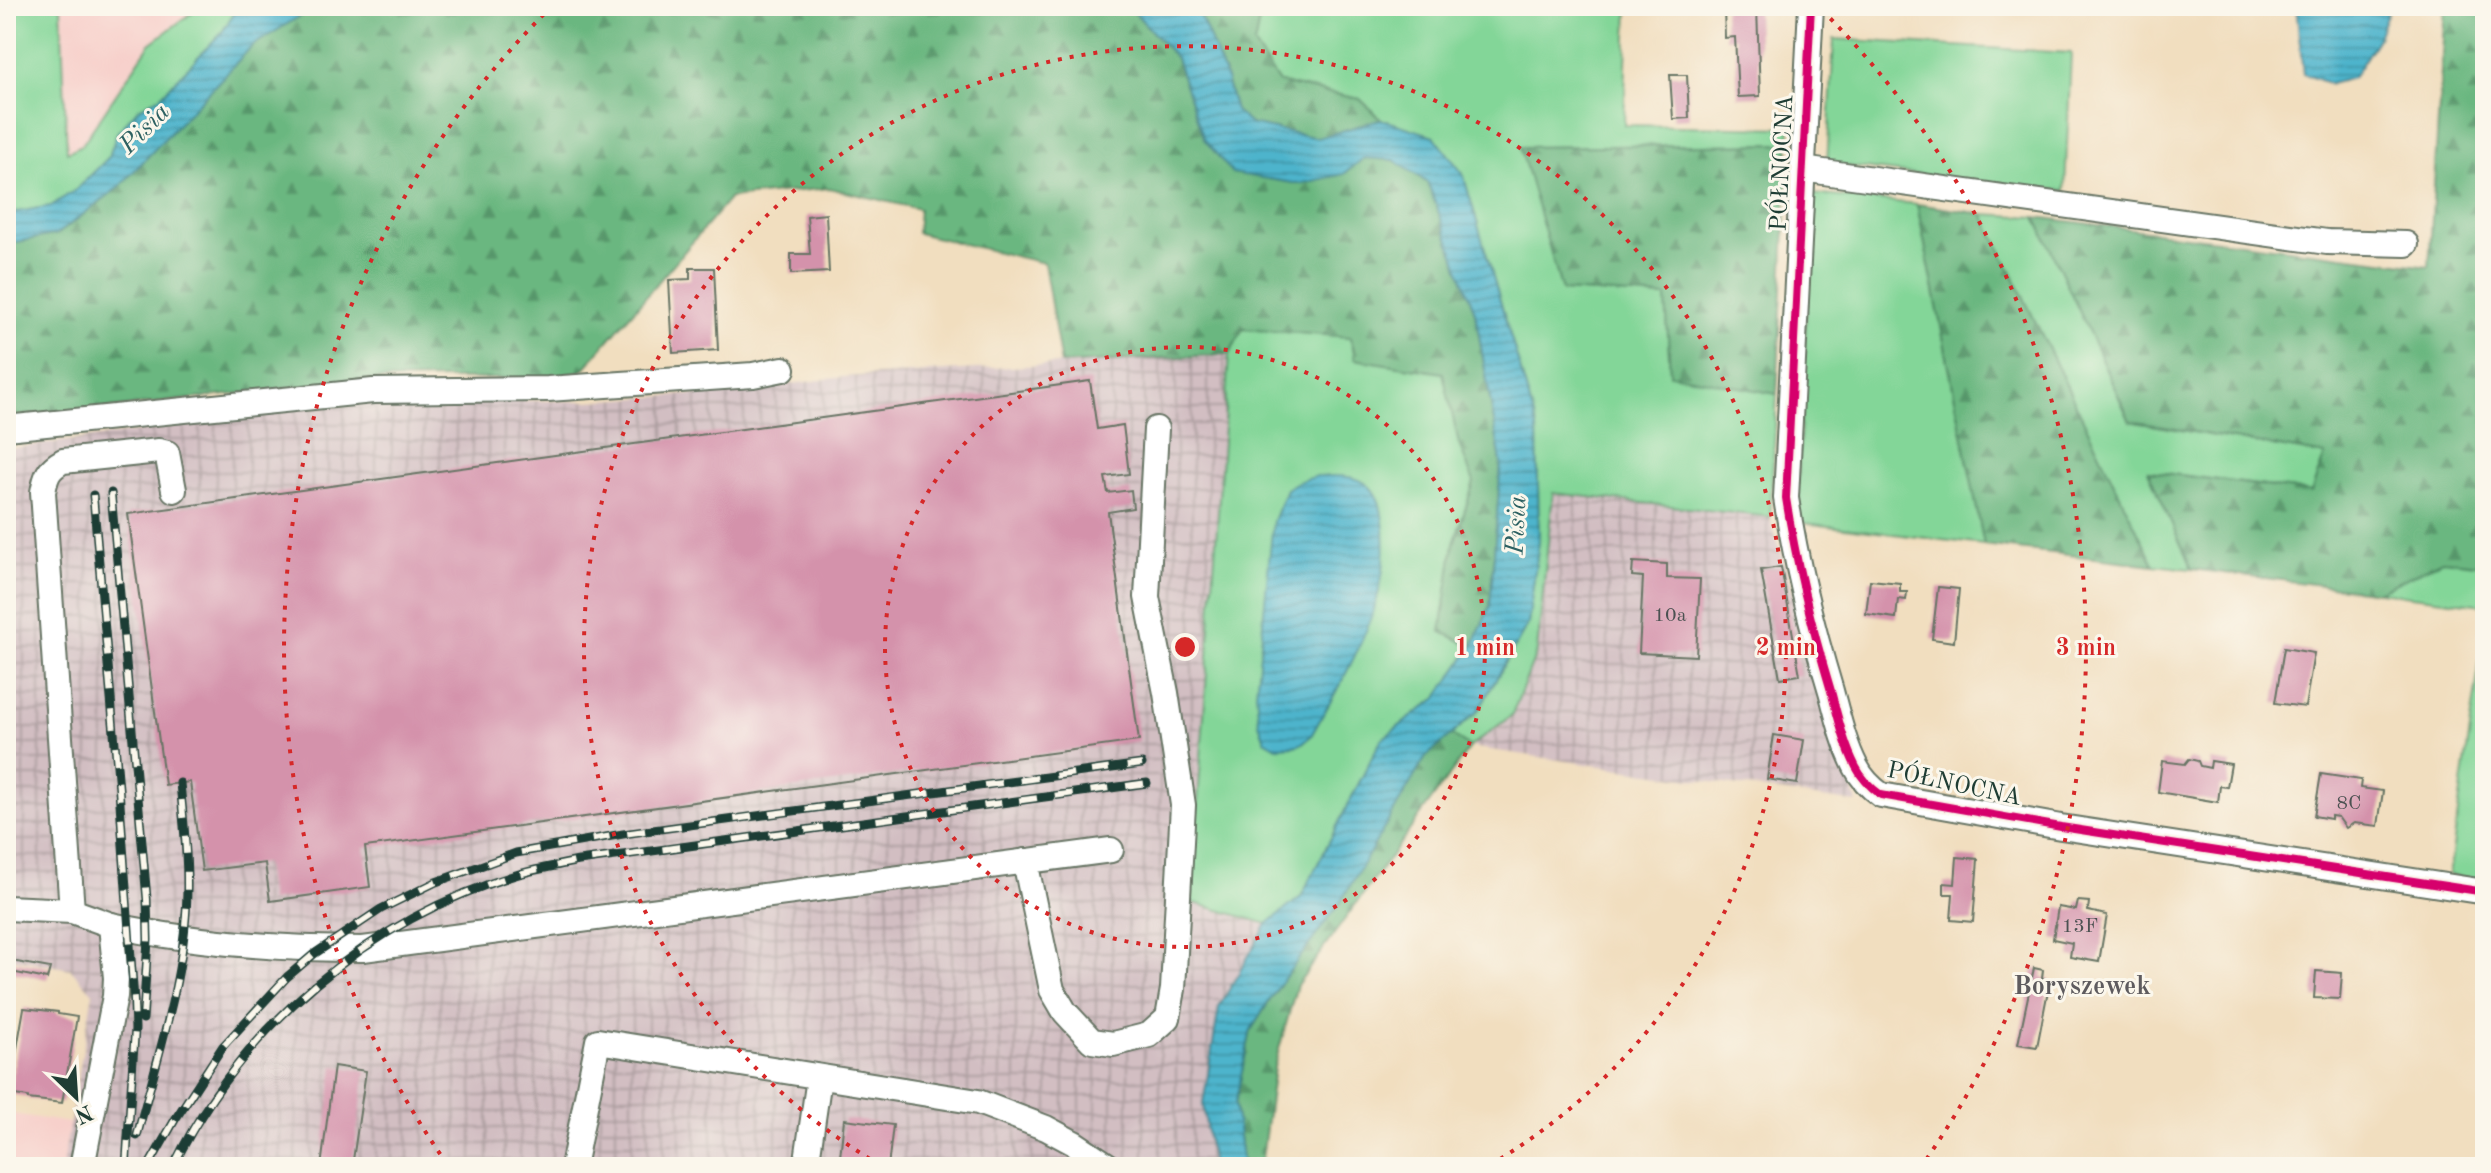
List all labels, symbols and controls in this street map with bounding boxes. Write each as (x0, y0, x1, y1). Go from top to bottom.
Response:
street label: PÓŁNOCNA (1762, 94, 1799, 232)
water label: Pisia (114, 99, 175, 160)
water label: Pisia (1502, 495, 1532, 556)
house number: 10a (1653, 606, 1687, 626)
centre of rings (1171, 633, 1199, 661)
text: 1 min (1455, 637, 1515, 661)
text: 2 min (1756, 637, 1816, 661)
text: 3 min (2056, 637, 2116, 661)
street label: PÓŁNOCNA (1884, 754, 2025, 811)
house number: 8C (2337, 794, 2362, 814)
house number: 13F (2062, 917, 2098, 937)
district label: Boryszewek (2013, 974, 2151, 1000)
north arrow (36, 1057, 116, 1137)
text: N (71, 1100, 96, 1127)

